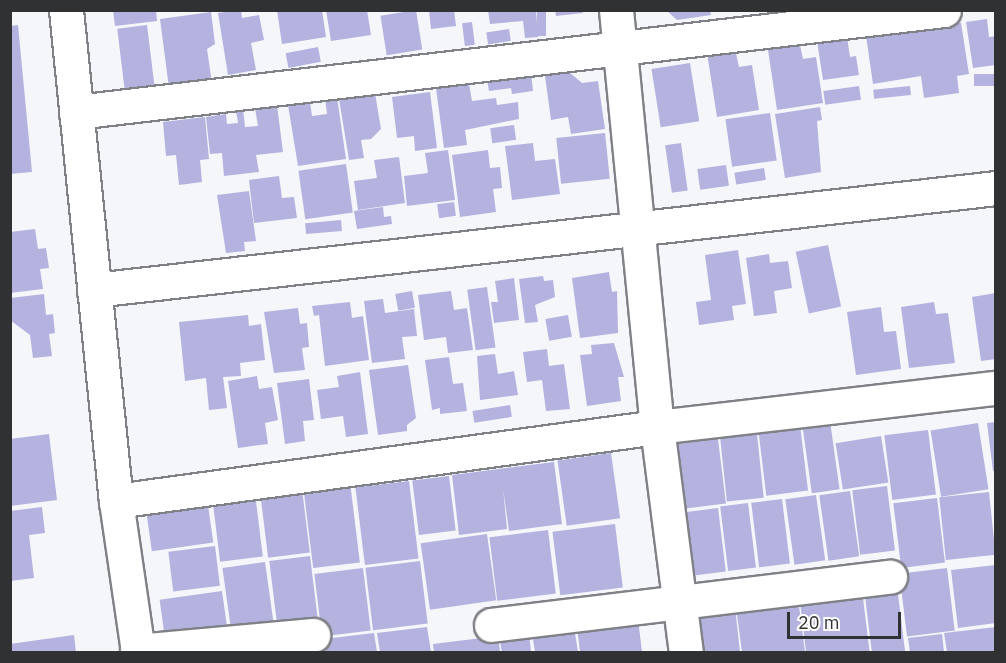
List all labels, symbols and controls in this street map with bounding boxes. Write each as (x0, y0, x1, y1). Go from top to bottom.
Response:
scale bar (790, 600, 904, 638)
text: 20 m (798, 611, 840, 634)

